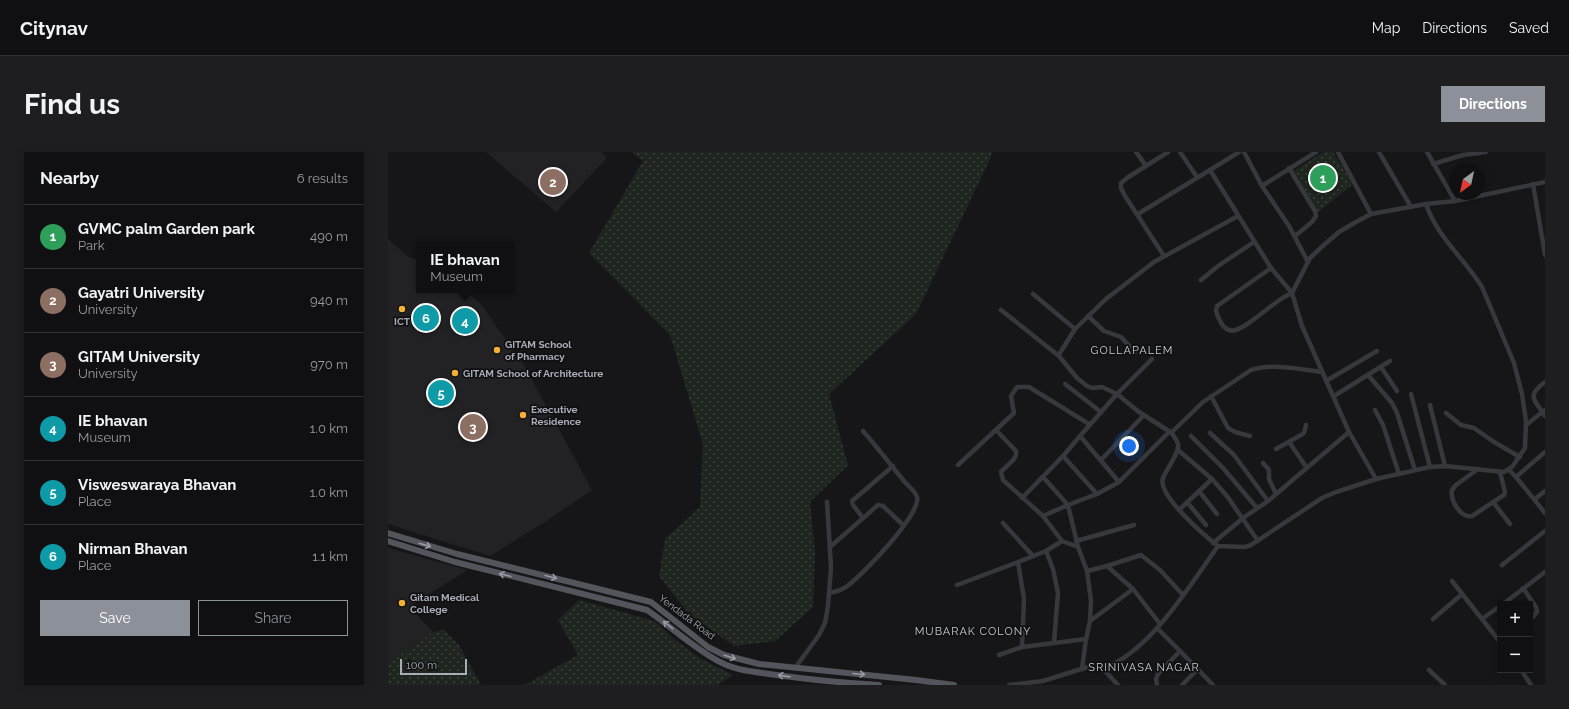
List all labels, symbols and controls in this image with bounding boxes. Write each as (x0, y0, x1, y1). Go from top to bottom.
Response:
text: Citynav (20, 17, 88, 39)
text: Map (1372, 20, 1400, 36)
text: Directions (1422, 20, 1487, 36)
text: Saved (1509, 20, 1549, 36)
button: Directions (1441, 86, 1545, 122)
text: Find us (24, 88, 120, 121)
pin: 1 (1310, 163, 1336, 193)
north arrow (1449, 164, 1485, 200)
pin: 2 (540, 167, 566, 197)
text: Nearby (40, 168, 99, 188)
text: 6 results (297, 171, 348, 186)
text: GVMC palm Garden park (78, 220, 255, 238)
text: 1 (50, 229, 56, 244)
text: 490 m (310, 229, 348, 244)
text: Park (78, 238, 105, 253)
popup (416, 241, 514, 293)
text: IE bhavan (430, 251, 500, 269)
text: Museum (430, 269, 483, 284)
text: Gayatri University (78, 284, 205, 302)
text: 2 (49, 293, 57, 308)
text: 940 m (310, 293, 348, 308)
text: University (78, 302, 138, 317)
pin: 6 (413, 303, 439, 333)
marker: ICT (397, 304, 407, 314)
pin: 4 (452, 306, 478, 336)
place label: ICT (394, 316, 411, 327)
place label: GITAM School of Pharmacy (505, 339, 572, 362)
district label: GOLLAPALEM (1091, 344, 1173, 357)
marker: GITAM School of Pharmacy (492, 345, 502, 355)
text: GITAM University (78, 348, 200, 366)
text: 3 (49, 357, 57, 372)
text: 970 m (310, 357, 348, 372)
text: University (78, 366, 138, 381)
marker: GITAM School of Architecture (450, 368, 460, 378)
place label: GITAM School of Architecture (463, 368, 603, 379)
pin: 5 (428, 378, 454, 408)
place label: Executive Residence (531, 404, 581, 427)
marker: Executive Residence (518, 410, 528, 420)
text: IE bhavan (78, 412, 148, 430)
pin: 3 (460, 412, 486, 442)
text: 4 (49, 421, 57, 436)
text: 1.0 km (310, 421, 348, 436)
text: Museum (78, 430, 131, 445)
your location (1119, 436, 1139, 456)
text: Visweswaraya Bhavan (78, 476, 236, 494)
text: 5 (49, 485, 57, 500)
text: 1.0 km (310, 485, 348, 500)
text: Place (78, 494, 111, 509)
text: Nirman Bhavan (78, 540, 188, 558)
one-way arrow (418, 542, 431, 549)
text: 6 (49, 549, 57, 564)
text: 1.1 km (312, 549, 348, 564)
text: Place (78, 558, 111, 573)
one-way arrow (499, 571, 512, 578)
one-way arrow (544, 574, 557, 582)
place label: Gitam Medical College (410, 592, 480, 615)
street label: Yendada Road (657, 592, 717, 642)
marker: Gitam Medical College (397, 598, 407, 608)
button: Save (40, 600, 190, 636)
button: Share (198, 600, 348, 636)
map controls (1497, 601, 1533, 673)
button: + (1497, 601, 1533, 637)
one-way arrow (663, 621, 674, 629)
district label: MUBARAK COLONY (915, 625, 1031, 638)
button: − (1497, 637, 1533, 673)
one-way arrow (724, 654, 737, 661)
scale bar (400, 657, 467, 676)
text: 100 m (406, 659, 437, 672)
district label: SRINIVASA NAGAR (1088, 661, 1200, 674)
one-way arrow (852, 671, 865, 678)
one-way arrow (778, 672, 791, 680)

